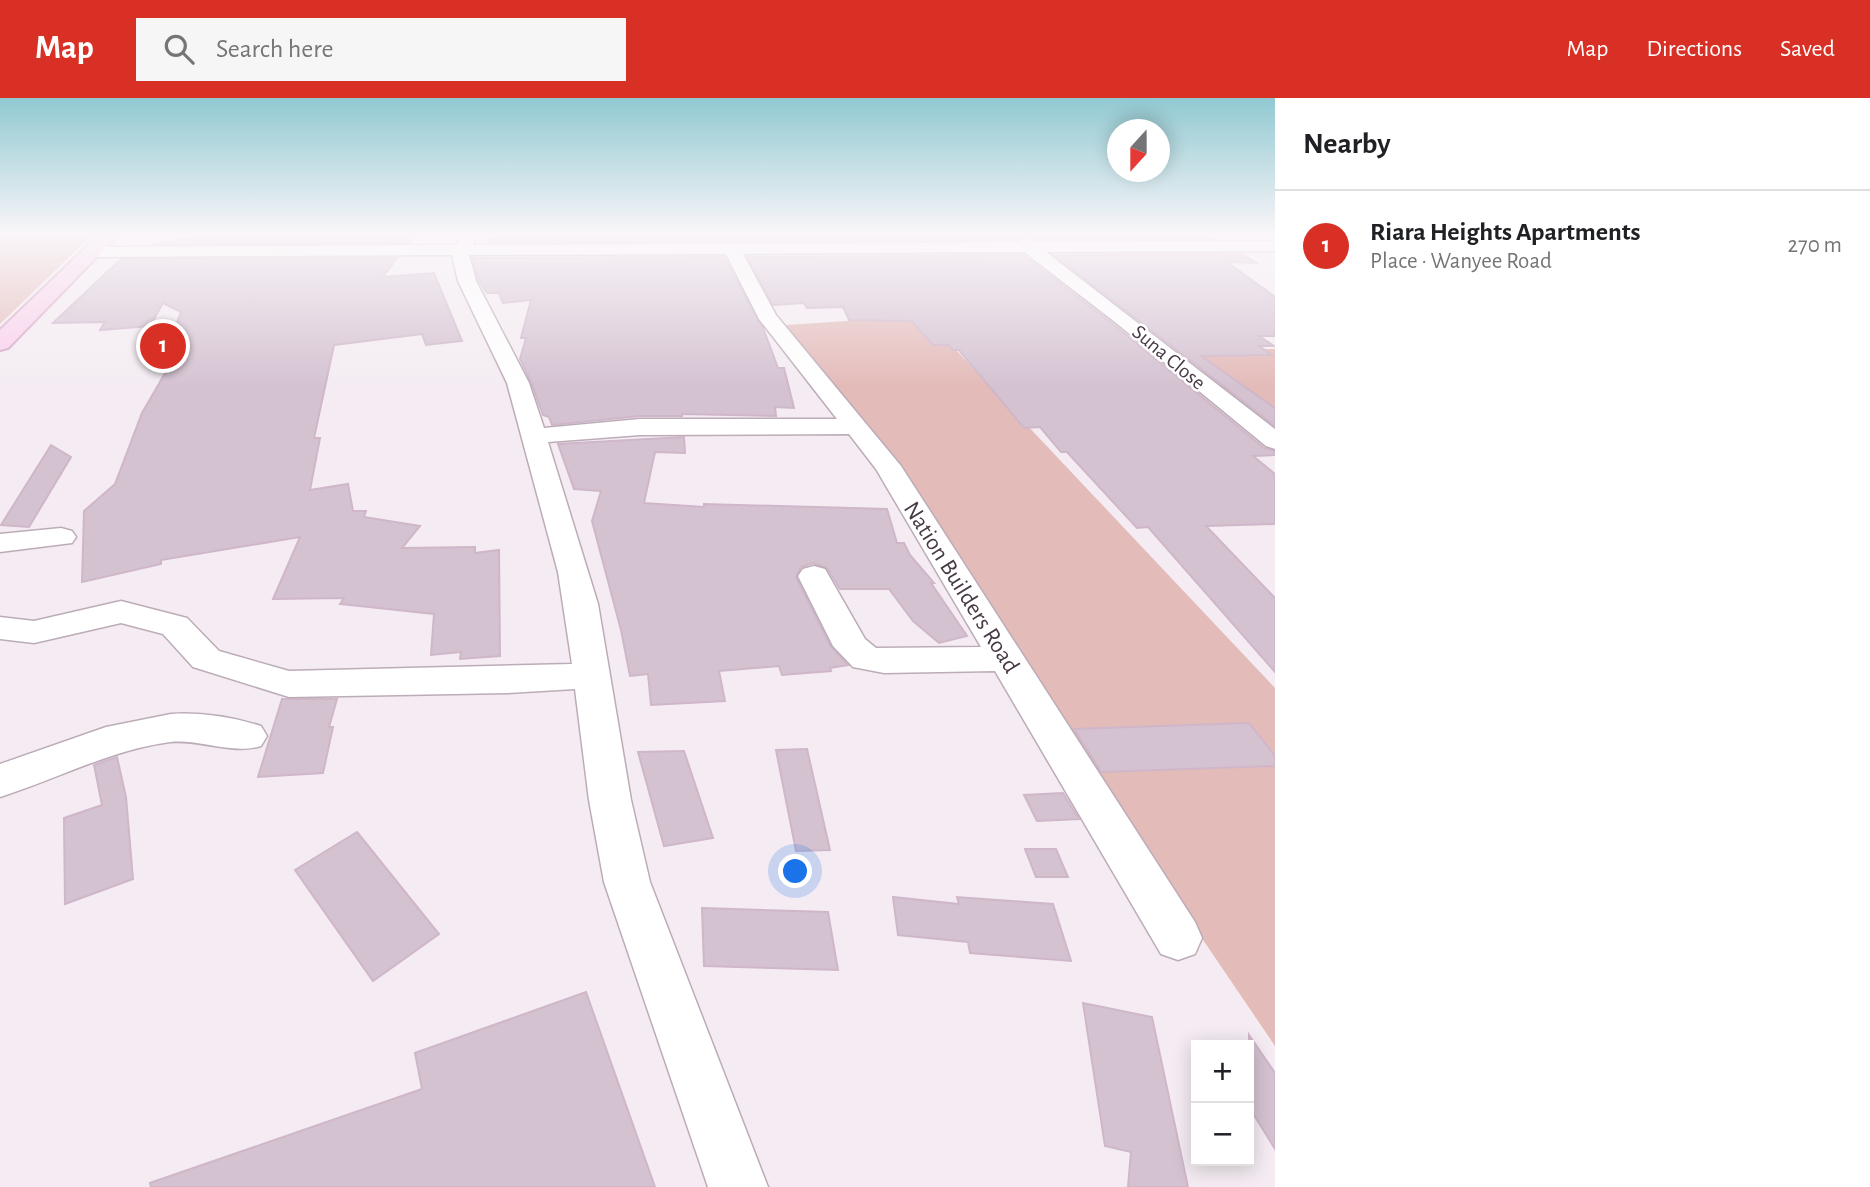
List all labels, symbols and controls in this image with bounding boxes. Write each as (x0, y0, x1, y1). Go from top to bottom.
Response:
search box (136, 18, 626, 81)
icon: search (160, 30, 198, 68)
text: Map (35, 32, 94, 65)
text: Search here (216, 36, 334, 62)
text: Map (1566, 37, 1608, 61)
text: Directions (1646, 37, 1742, 61)
text: Saved (1780, 37, 1835, 61)
north arrow (1107, 119, 1170, 182)
text: Nearby (1303, 129, 1391, 159)
text: Riara Heights Apartments (1370, 219, 1641, 245)
text: 1 (1322, 234, 1330, 257)
text: 270 m (1788, 234, 1842, 257)
text: Place · Wanyee Road (1370, 250, 1552, 273)
pin: 1 (140, 320, 186, 372)
street label: Suna Close (1128, 321, 1209, 394)
street label: Nation Builders Road (899, 498, 1024, 677)
your location (778, 854, 812, 888)
map controls (1191, 1040, 1254, 1166)
button: + (1191, 1040, 1254, 1103)
button: − (1191, 1103, 1254, 1166)

